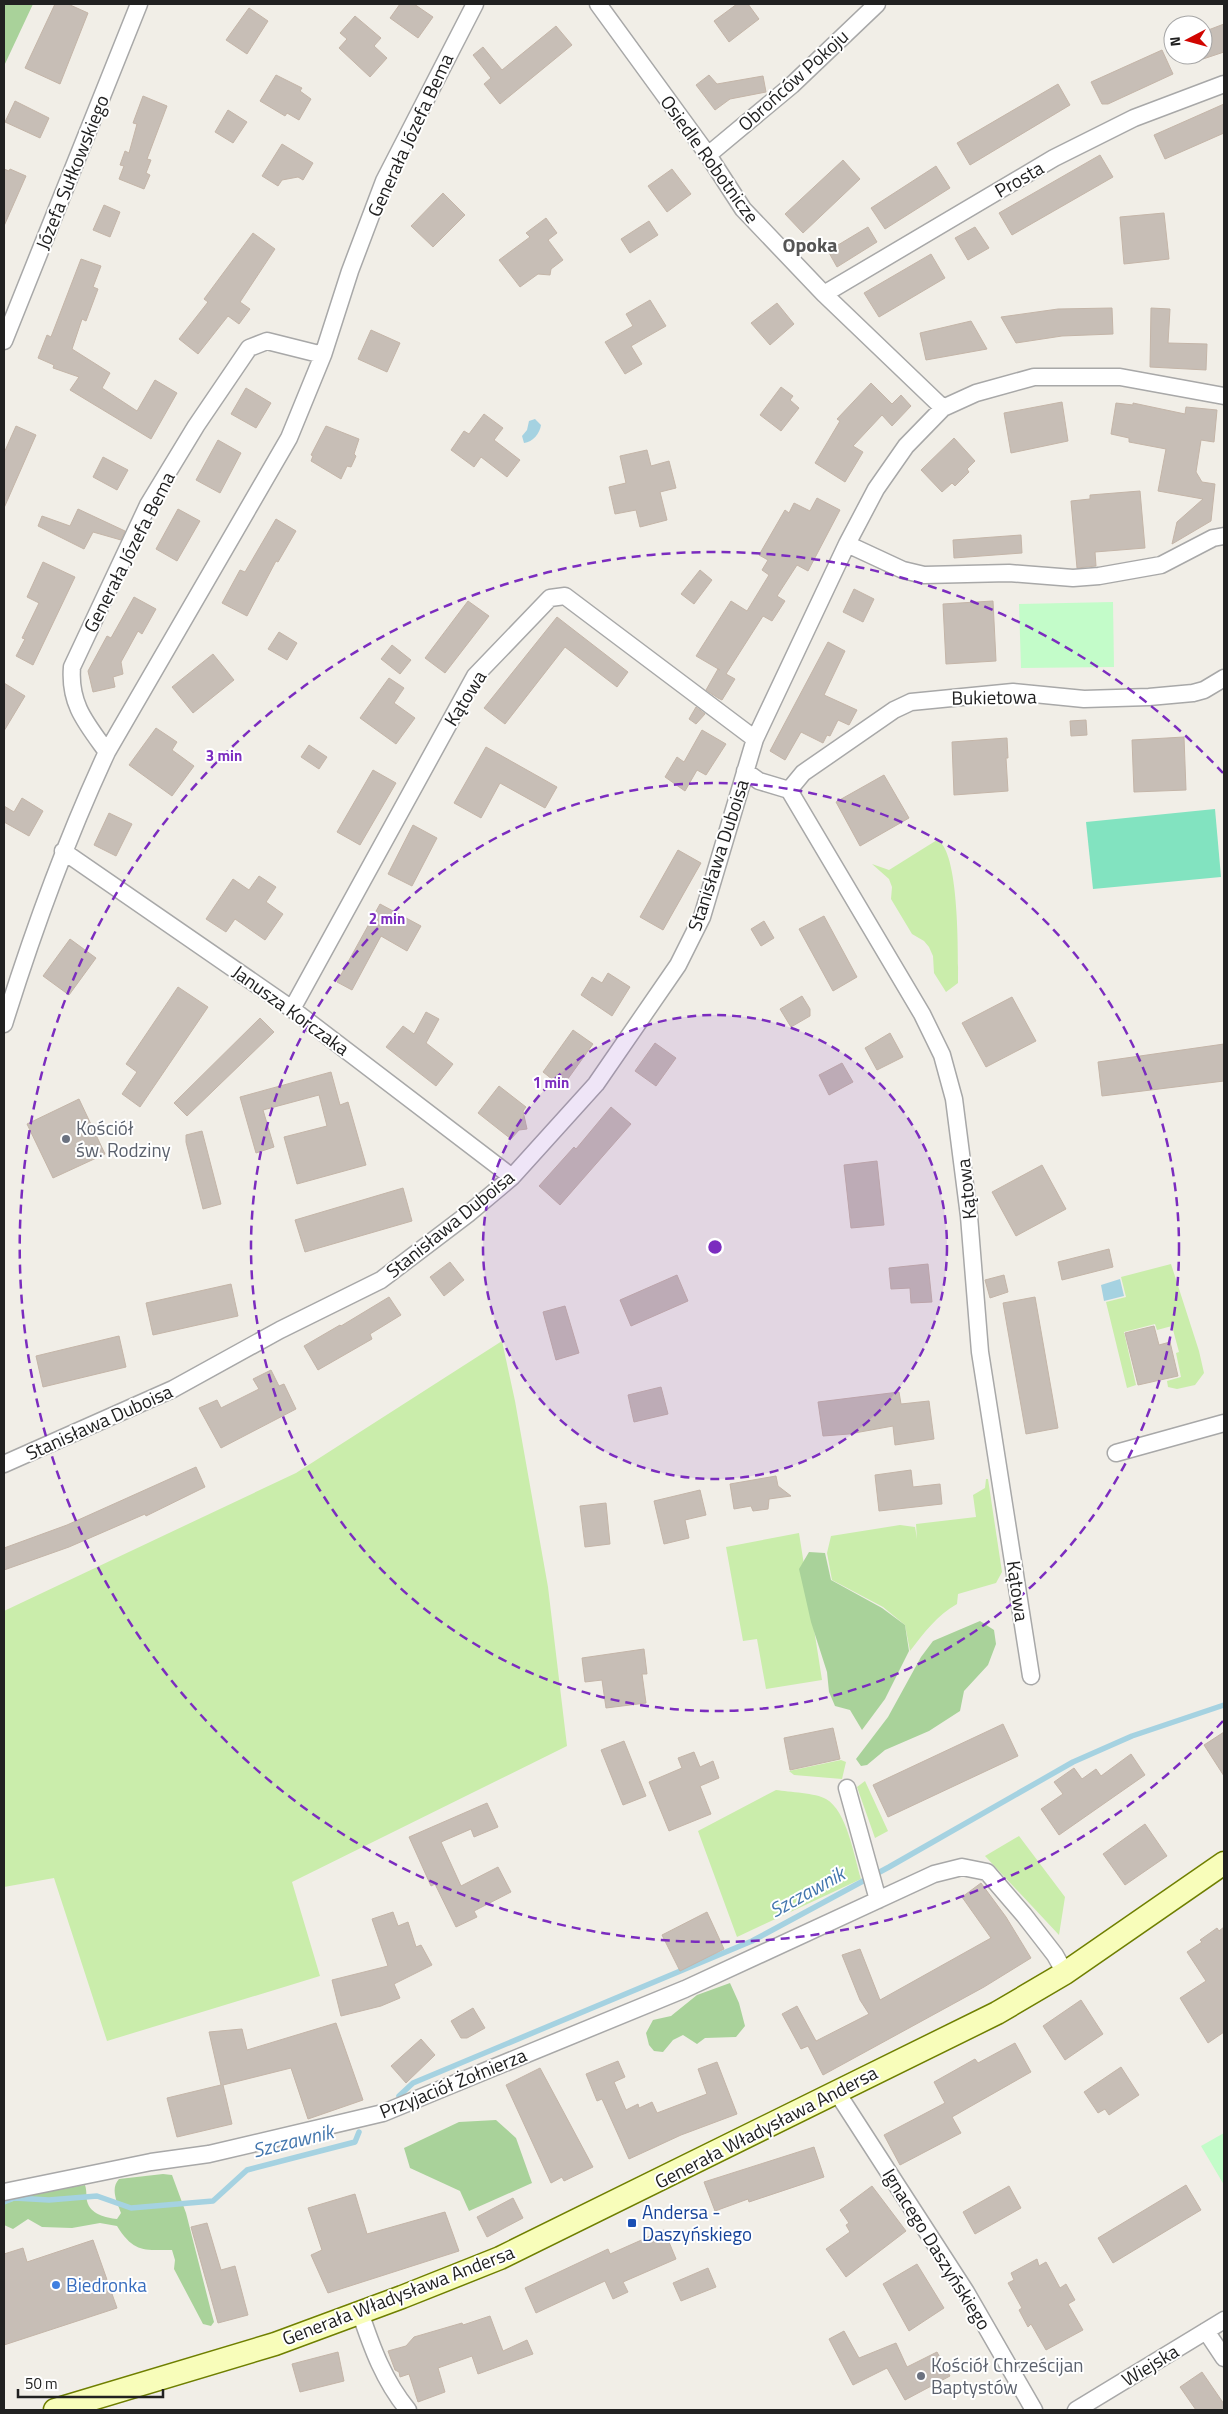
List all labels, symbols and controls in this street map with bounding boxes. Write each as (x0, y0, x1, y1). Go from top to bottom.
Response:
north arrow (1163, 15, 1213, 65)
street label: Obrońców Pokoju (731, 22, 854, 137)
text: N (1164, 35, 1186, 47)
street label: Generała Józefa Bema (359, 48, 460, 221)
street label: Osiedle Robotnicze (654, 89, 767, 229)
street label: Józefa Sułkowskiego (27, 90, 116, 254)
street label: Prosta (989, 153, 1049, 204)
district label: Opoka (782, 229, 838, 260)
street label: Generała Józefa Bema (75, 466, 182, 637)
street label: Kątowa (436, 664, 493, 731)
street label: Bukietowa (951, 681, 1037, 712)
text: 3 min (206, 744, 242, 767)
street label: Stanisława Duboisa (679, 775, 756, 934)
text: 2 min (369, 907, 405, 930)
street label: Janusza Korczaka (227, 957, 356, 1062)
text: 1 min (533, 1071, 569, 1094)
place label: Kościół św. Rodziny (76, 1113, 171, 1164)
marker: Kościół św. Rodziny (60, 1133, 72, 1145)
street label: Kątowa (948, 1157, 983, 1221)
street label: Stanisława Duboisa (379, 1162, 521, 1285)
centre of rings (706, 1238, 724, 1256)
street label: Stanisława Duboisa (21, 1376, 177, 1467)
street label: Kątowa (1000, 1559, 1037, 1624)
water label: Szczawnik (763, 1857, 852, 1925)
street label: Przyjaciół Żołnierza (375, 2040, 531, 2125)
street label: Generała Władysława Andersa (649, 2057, 883, 2195)
water label: Szczawnik (249, 2115, 339, 2166)
street label: Ignacego Daszyńskiego (876, 2162, 999, 2335)
place label: Andersa - Daszyńskiego (642, 2197, 752, 2248)
marker: Andersa - Daszyńskiego (626, 2217, 638, 2229)
street label: Generała Władysława Andersa (278, 2237, 519, 2352)
place label: Biedronka (66, 2270, 147, 2299)
marker: Biedronka (50, 2279, 62, 2291)
street label: Wiejska (1116, 2336, 1184, 2393)
place label: Kościół Chrześcijan Baptystów (931, 2350, 1083, 2401)
scale bar (18, 2366, 162, 2398)
marker: Kościół Chrześcijan Baptystów (915, 2370, 927, 2382)
text: 50 m (25, 2372, 58, 2395)

